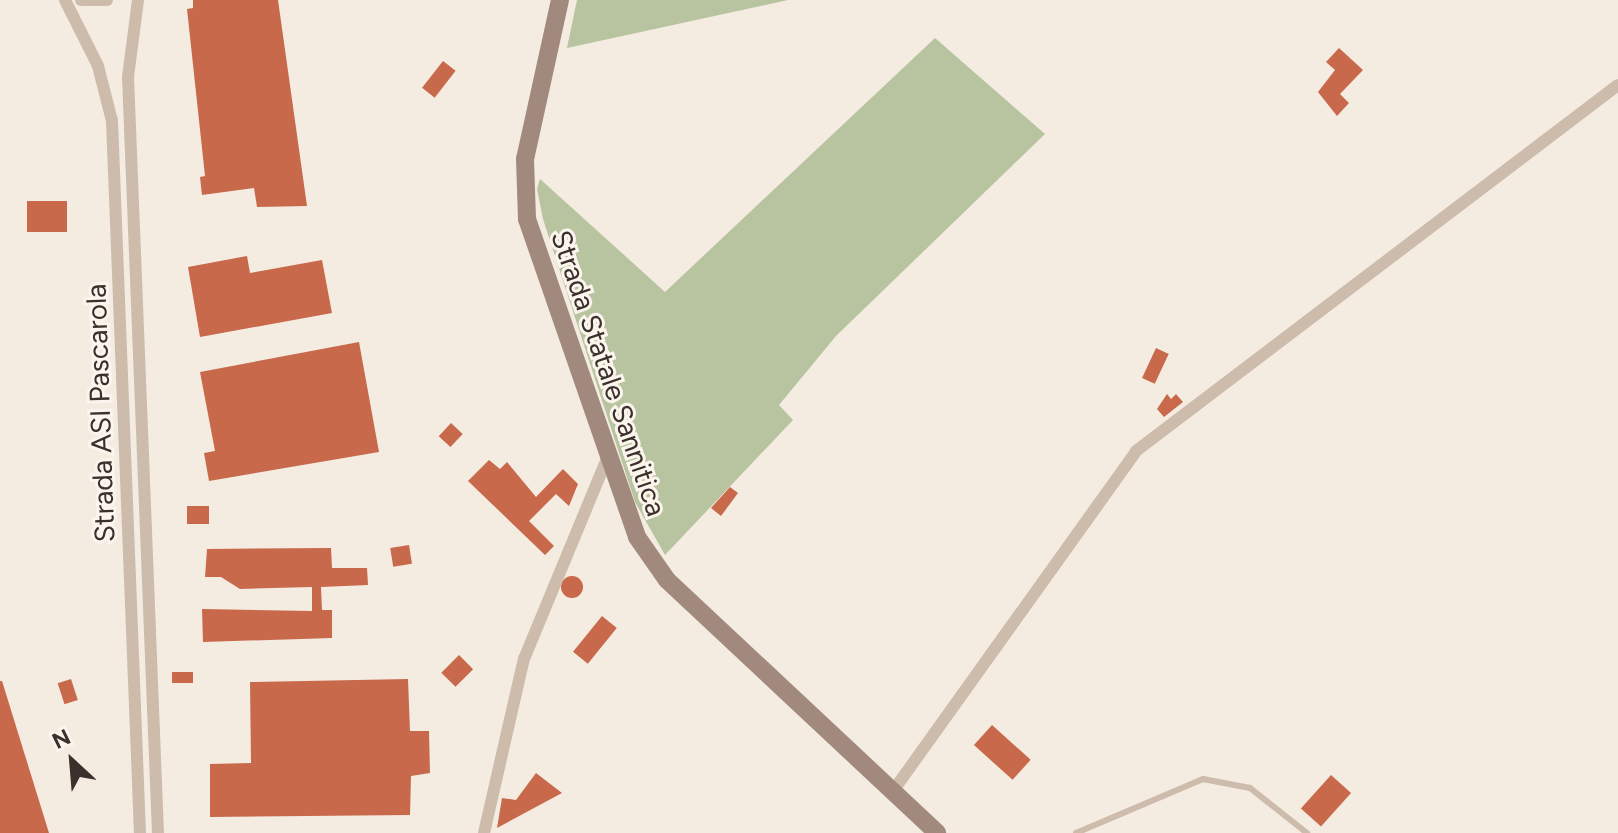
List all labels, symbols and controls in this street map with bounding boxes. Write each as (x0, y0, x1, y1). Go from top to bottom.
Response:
street label: Strada Statale Sannitica (544, 226, 674, 520)
street label: Strada ASI Pascarola (79, 283, 121, 543)
north arrow (32, 721, 112, 801)
text: N (48, 723, 75, 755)

